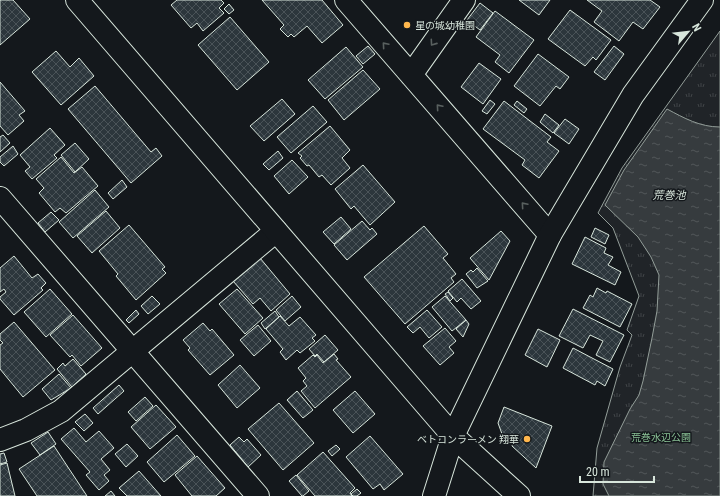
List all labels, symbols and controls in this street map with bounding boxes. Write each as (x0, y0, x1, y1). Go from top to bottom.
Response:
north arrow (668, 12, 708, 52)
marker: 星の城幼稚園 (402, 20, 412, 30)
place label: 星の城幼稚園 (415, 20, 475, 31)
text: N (689, 22, 704, 34)
one-way arrow (431, 39, 438, 46)
one-way arrow (383, 42, 390, 50)
one-way arrow (437, 105, 444, 112)
water label: 荒巻池 (653, 189, 686, 202)
one-way arrow (522, 203, 529, 210)
park label: 荒巻水辺公園 (631, 432, 691, 443)
place label: ベトコンラーメン 翔華 (417, 434, 519, 445)
marker: ベトコンラーメン 翔華 (522, 434, 532, 444)
scale bar (580, 458, 654, 484)
text: 20 m (586, 465, 610, 479)

